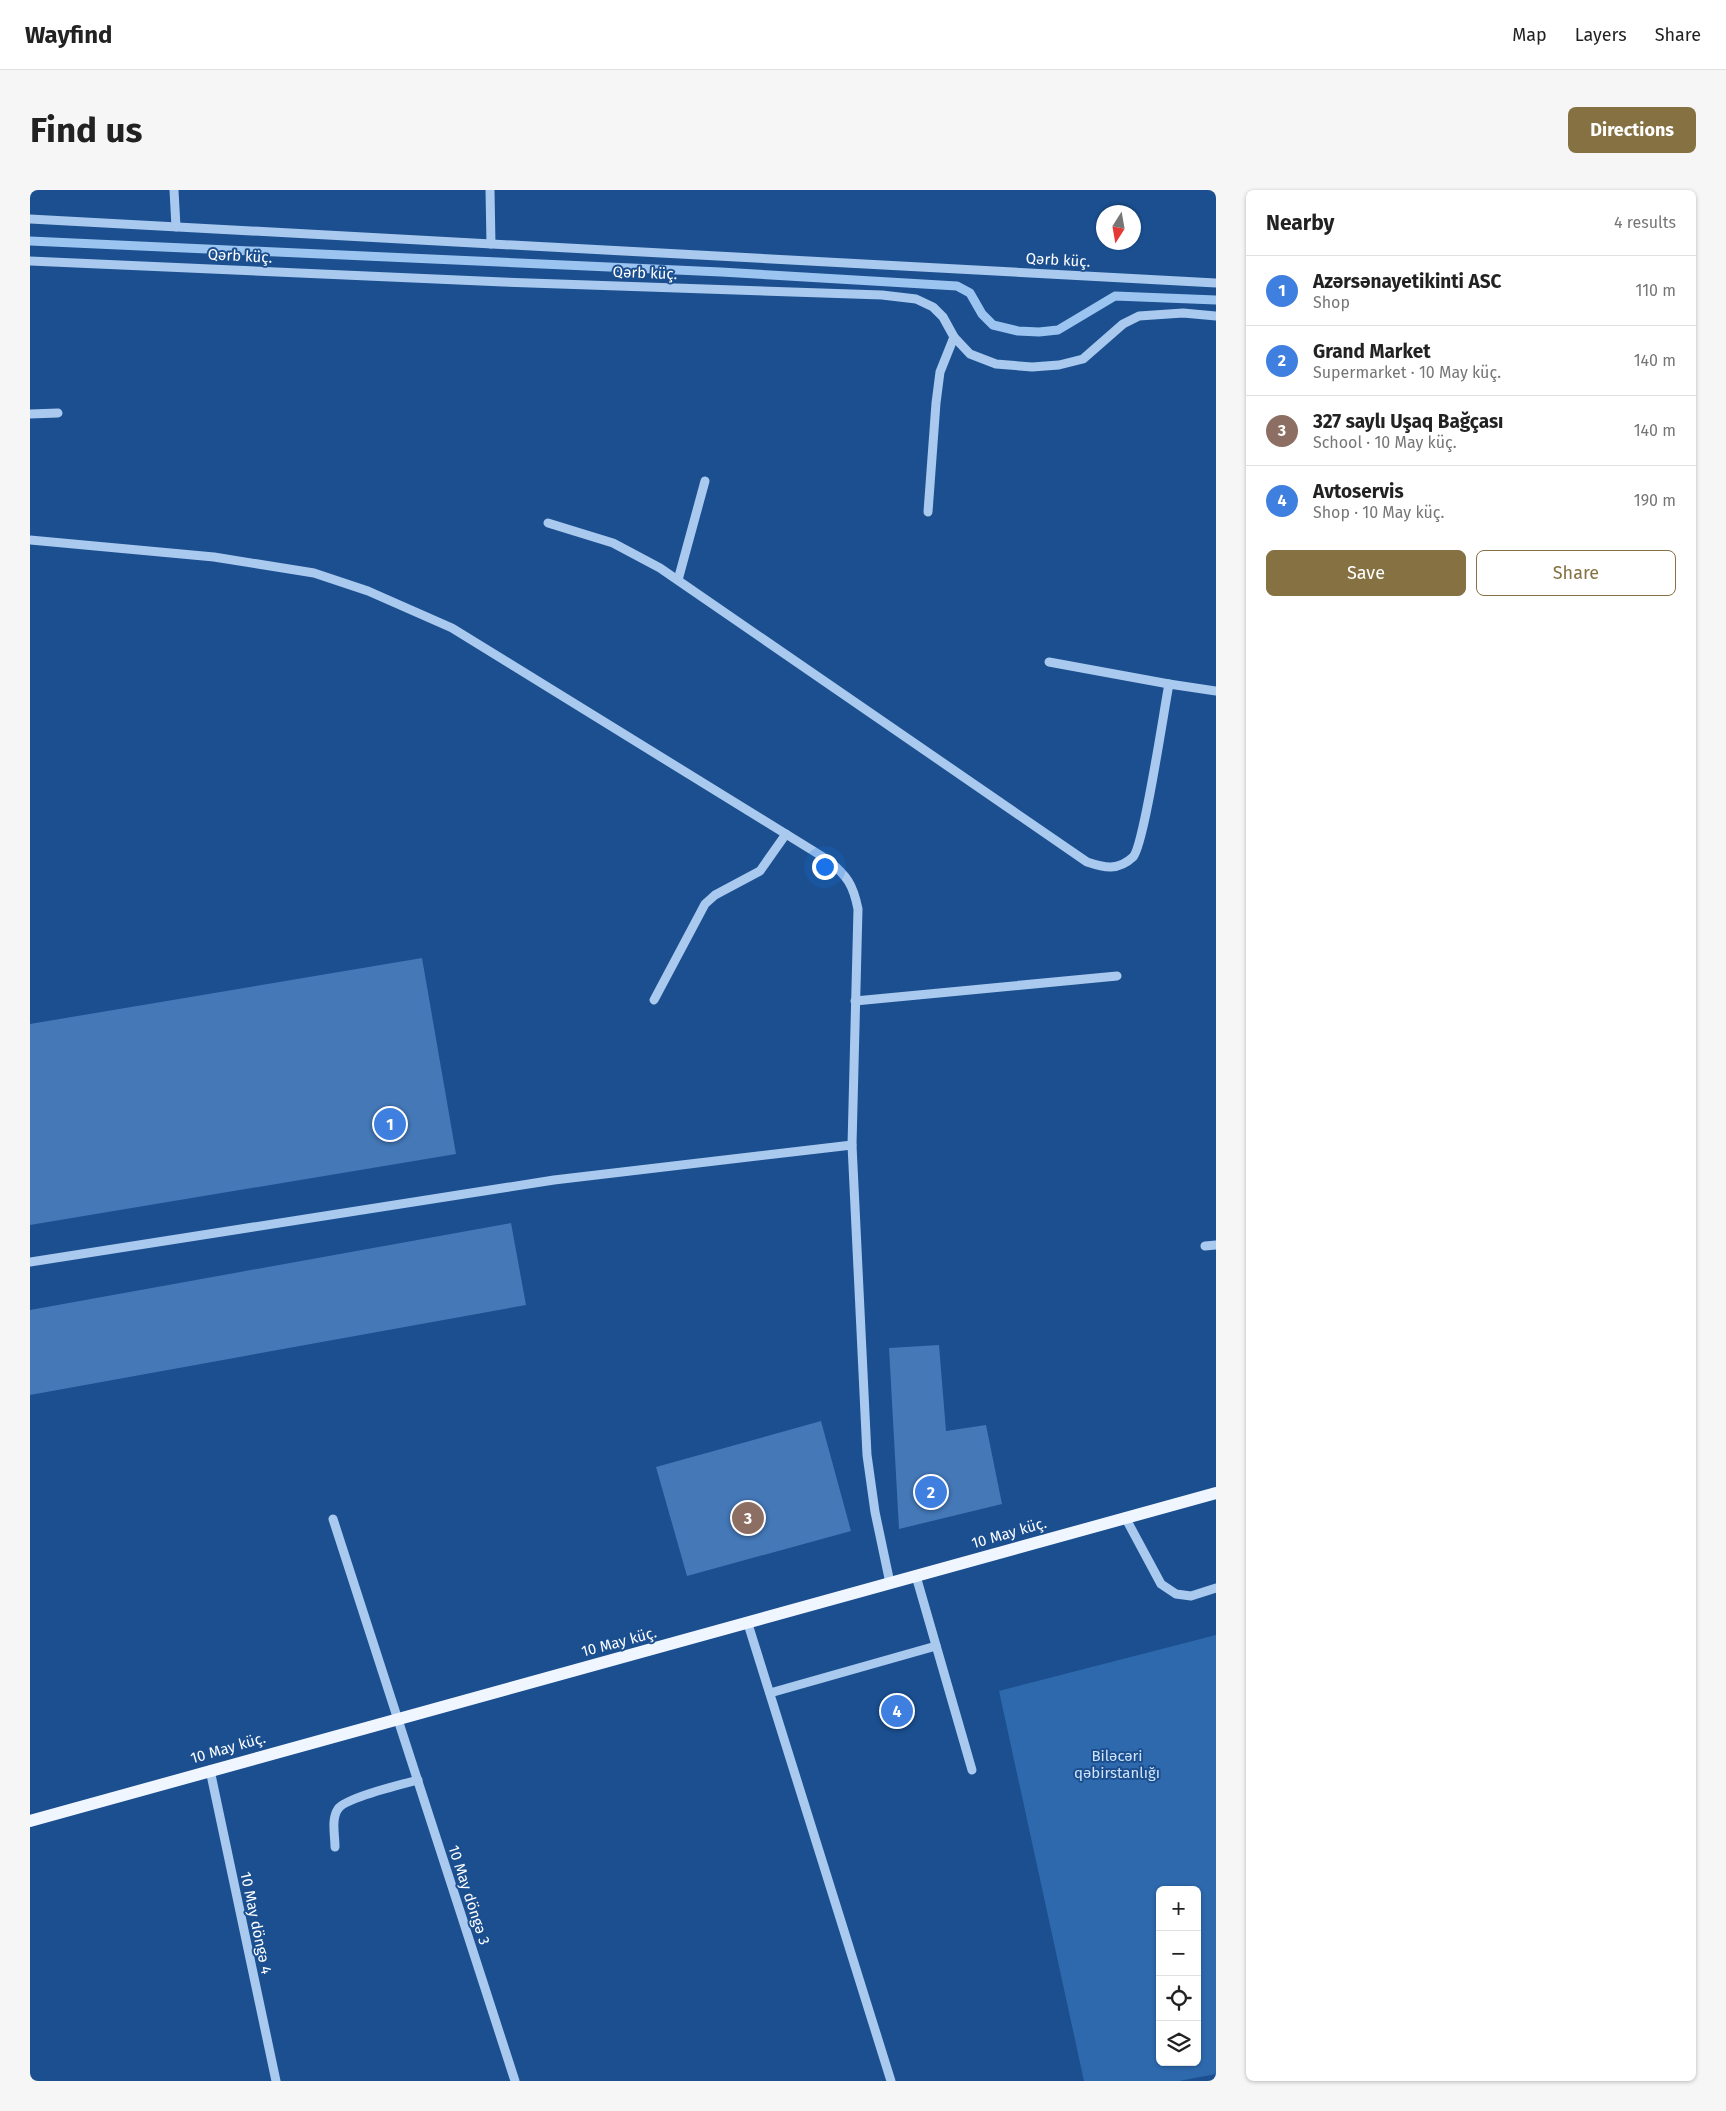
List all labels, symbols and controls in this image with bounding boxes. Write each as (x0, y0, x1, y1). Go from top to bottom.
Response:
text: Wayfind (25, 21, 112, 49)
text: Map (1512, 24, 1547, 46)
text: Layers (1575, 24, 1627, 46)
text: Share (1655, 24, 1701, 46)
button: Directions (1568, 107, 1696, 153)
text: Find us (30, 109, 142, 151)
north arrow (1096, 205, 1141, 250)
text: Nearby (1266, 210, 1334, 236)
text: 4 results (1614, 213, 1676, 232)
street label: Qərb küç. (207, 245, 273, 267)
street label: Qərb küç. (1025, 249, 1091, 271)
street label: Qərb küç. (612, 263, 678, 283)
text: Azərsənayetikinti ASC (1313, 270, 1501, 293)
text: 1 (1278, 281, 1286, 300)
text: 110 m (1635, 281, 1676, 300)
text: Shop (1313, 293, 1350, 312)
text: Grand Market (1313, 340, 1431, 363)
text: 2 (1278, 351, 1286, 370)
text: 140 m (1634, 351, 1676, 370)
text: Supermarket · 10 May küç. (1313, 363, 1501, 382)
text: 327 saylı Uşaq Bağçası (1313, 410, 1503, 433)
text: 3 (1278, 421, 1286, 440)
text: 140 m (1634, 421, 1676, 440)
text: School · 10 May küç. (1313, 433, 1457, 452)
text: Avtoservis (1313, 480, 1404, 503)
text: 4 (1277, 491, 1287, 510)
text: 190 m (1634, 491, 1676, 510)
text: Shop · 10 May küç. (1313, 503, 1444, 522)
button: Save (1266, 550, 1466, 596)
button: Share (1476, 550, 1676, 596)
your location (812, 854, 838, 880)
pin: 1 (374, 1105, 406, 1143)
pin: 2 (915, 1473, 947, 1511)
pin: 3 (732, 1499, 764, 1537)
street label: 10 May küç. (969, 1514, 1049, 1552)
street label: 10 May küç. (579, 1623, 659, 1661)
pin: 4 (881, 1692, 913, 1730)
street label: 10 May küç. (188, 1729, 268, 1767)
park label: Biləcəri qəbirstanlığı (1074, 1747, 1160, 1782)
street label: 10 May döngə 3 (444, 1843, 494, 1947)
street label: 10 May döngə 4 (236, 1870, 276, 1976)
map controls (1156, 1886, 1201, 2066)
button: + (1156, 1886, 1201, 1931)
button: − (1156, 1931, 1201, 1976)
button: locate (1156, 1976, 1201, 2021)
button: layers (1156, 2021, 1201, 2066)

